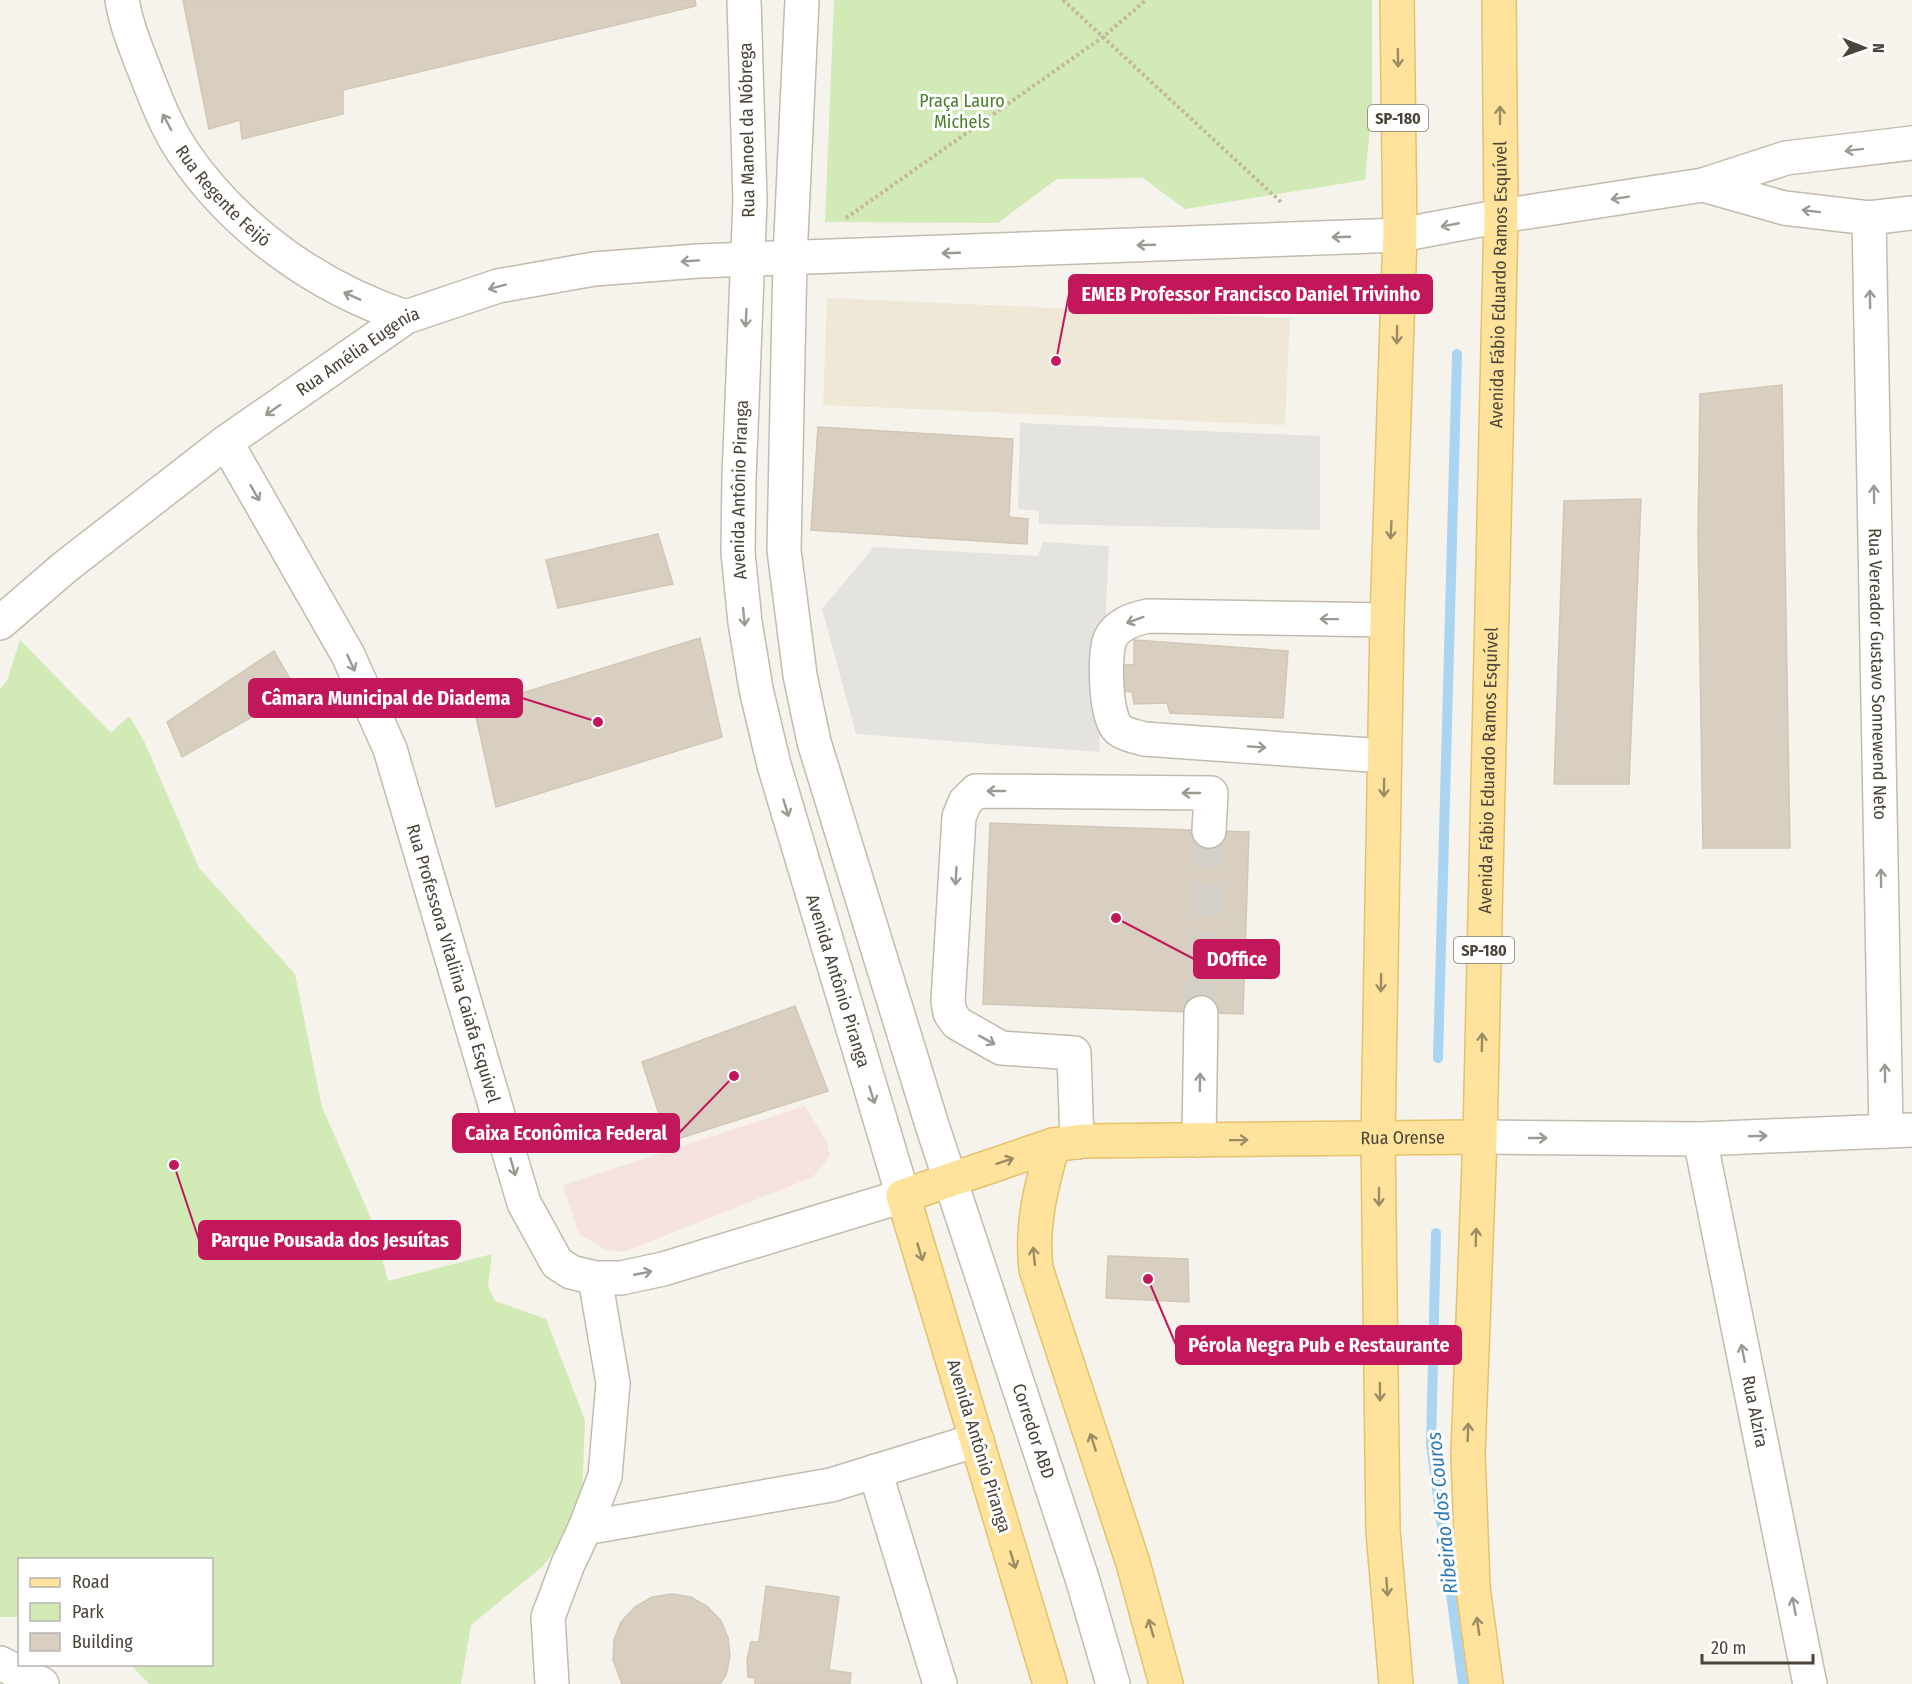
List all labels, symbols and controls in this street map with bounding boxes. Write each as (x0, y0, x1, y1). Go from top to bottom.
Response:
north arrow (1834, 18, 1894, 78)
street label: Rua Manoel da Nóbrega (734, 42, 760, 218)
text: N (1869, 43, 1888, 53)
one-way arrow (1392, 48, 1404, 68)
park label: Praça Lauro Michels (919, 90, 1005, 133)
road number: SP-180 (1368, 105, 1428, 131)
one-way arrow (1494, 106, 1506, 126)
one-way arrow (161, 114, 173, 131)
street label: Rua Regente Feijó (171, 141, 275, 251)
street label: Avenida Fábio Eduardo Ramos Esquível (1485, 141, 1512, 428)
one-way arrow (1844, 144, 1864, 155)
one-way arrow (1611, 192, 1630, 203)
one-way arrow (1801, 205, 1821, 216)
one-way arrow (1441, 220, 1461, 231)
one-way arrow (1332, 232, 1352, 243)
one-way arrow (1137, 239, 1157, 251)
one-way arrow (942, 247, 962, 258)
one-way arrow (681, 256, 701, 267)
callout: EMEB Professor Francisco Daniel Trivinho (1069, 275, 1432, 313)
one-way arrow (488, 282, 507, 294)
text: EMEB Professor Francisco Daniel Trivinho (1082, 282, 1421, 306)
one-way arrow (1865, 289, 1876, 309)
one-way arrow (343, 290, 361, 301)
street label: Rua Amélia Eugenia (292, 302, 422, 401)
one-way arrow (740, 307, 751, 327)
one-way arrow (1391, 325, 1403, 345)
street label: Avenida Antônio Piranga (727, 399, 753, 581)
one-way arrow (265, 404, 282, 416)
one-way arrow (249, 484, 261, 501)
one-way arrow (1868, 484, 1880, 504)
one-way arrow (1386, 520, 1397, 540)
street label: Rua Vereador Gustavo Sonnewend Neto (1864, 528, 1891, 820)
one-way arrow (739, 607, 750, 627)
one-way arrow (1319, 613, 1339, 625)
one-way arrow (1126, 615, 1145, 626)
street label: Avenida Fábio Eduardo Ramos Esquível (1474, 626, 1503, 914)
one-way arrow (346, 653, 358, 671)
callout: Câmara Municipal de Diadema (249, 679, 522, 717)
text: Câmara Municipal de Diadema (261, 686, 511, 710)
one-way arrow (1247, 741, 1267, 752)
one-way arrow (1378, 778, 1390, 798)
one-way arrow (986, 785, 1006, 797)
one-way arrow (1181, 787, 1201, 799)
one-way arrow (781, 798, 792, 817)
street label: Rua Professora Vitaliina Caiafa Esquivel (402, 821, 505, 1106)
one-way arrow (950, 865, 961, 885)
one-way arrow (1875, 868, 1887, 888)
street label: Avenida Antônio Piranga (801, 892, 875, 1070)
road number: SP-180 (1454, 937, 1514, 963)
callout: DOffice (1194, 940, 1279, 978)
text: DOffice (1207, 947, 1267, 971)
one-way arrow (1375, 973, 1387, 993)
one-way arrow (1476, 1032, 1488, 1052)
one-way arrow (978, 1034, 995, 1046)
one-way arrow (1879, 1063, 1890, 1083)
one-way arrow (1194, 1072, 1205, 1092)
one-way arrow (868, 1085, 879, 1104)
callout: Caixa Econômica Federal (453, 1114, 679, 1152)
text: Caixa Econômica Federal (465, 1121, 668, 1145)
street label: Rua Orense (1360, 1126, 1445, 1149)
one-way arrow (1748, 1131, 1768, 1142)
one-way arrow (1528, 1132, 1548, 1144)
one-way arrow (1229, 1134, 1249, 1146)
one-way arrow (995, 1155, 1014, 1166)
one-way arrow (508, 1158, 519, 1177)
one-way arrow (1373, 1186, 1385, 1206)
callout: Parque Pousada dos Jesuítas (199, 1221, 460, 1259)
one-way arrow (1470, 1227, 1482, 1247)
text: Parque Pousada dos Jesuítas (211, 1228, 449, 1252)
one-way arrow (915, 1242, 926, 1261)
one-way arrow (1028, 1246, 1039, 1266)
one-way arrow (632, 1267, 652, 1278)
callout: Pérola Negra Pub e Restaurante (1176, 1326, 1461, 1364)
text: Pérola Negra Pub e Restaurante (1188, 1333, 1450, 1357)
one-way arrow (1737, 1344, 1748, 1363)
street label: Avenida Antônio Piranga (942, 1357, 1016, 1535)
street label: Rua Alzira (1737, 1374, 1773, 1450)
street label: Corredor ABD (1007, 1381, 1059, 1481)
one-way arrow (1374, 1381, 1386, 1401)
one-way arrow (1463, 1422, 1474, 1442)
water label: Ribeirão dos Couros (1422, 1430, 1462, 1595)
one-way arrow (1086, 1433, 1097, 1452)
one-way arrow (1008, 1550, 1019, 1569)
legend (18, 1558, 213, 1666)
text: Road (72, 1571, 109, 1593)
one-way arrow (1382, 1576, 1393, 1596)
one-way arrow (1788, 1597, 1799, 1616)
text: Park (72, 1601, 105, 1623)
one-way arrow (1473, 1617, 1484, 1636)
one-way arrow (1145, 1618, 1156, 1637)
scale bar (1702, 1627, 1813, 1665)
text: Building (72, 1631, 133, 1653)
text: 20 m (1711, 1637, 1746, 1659)

